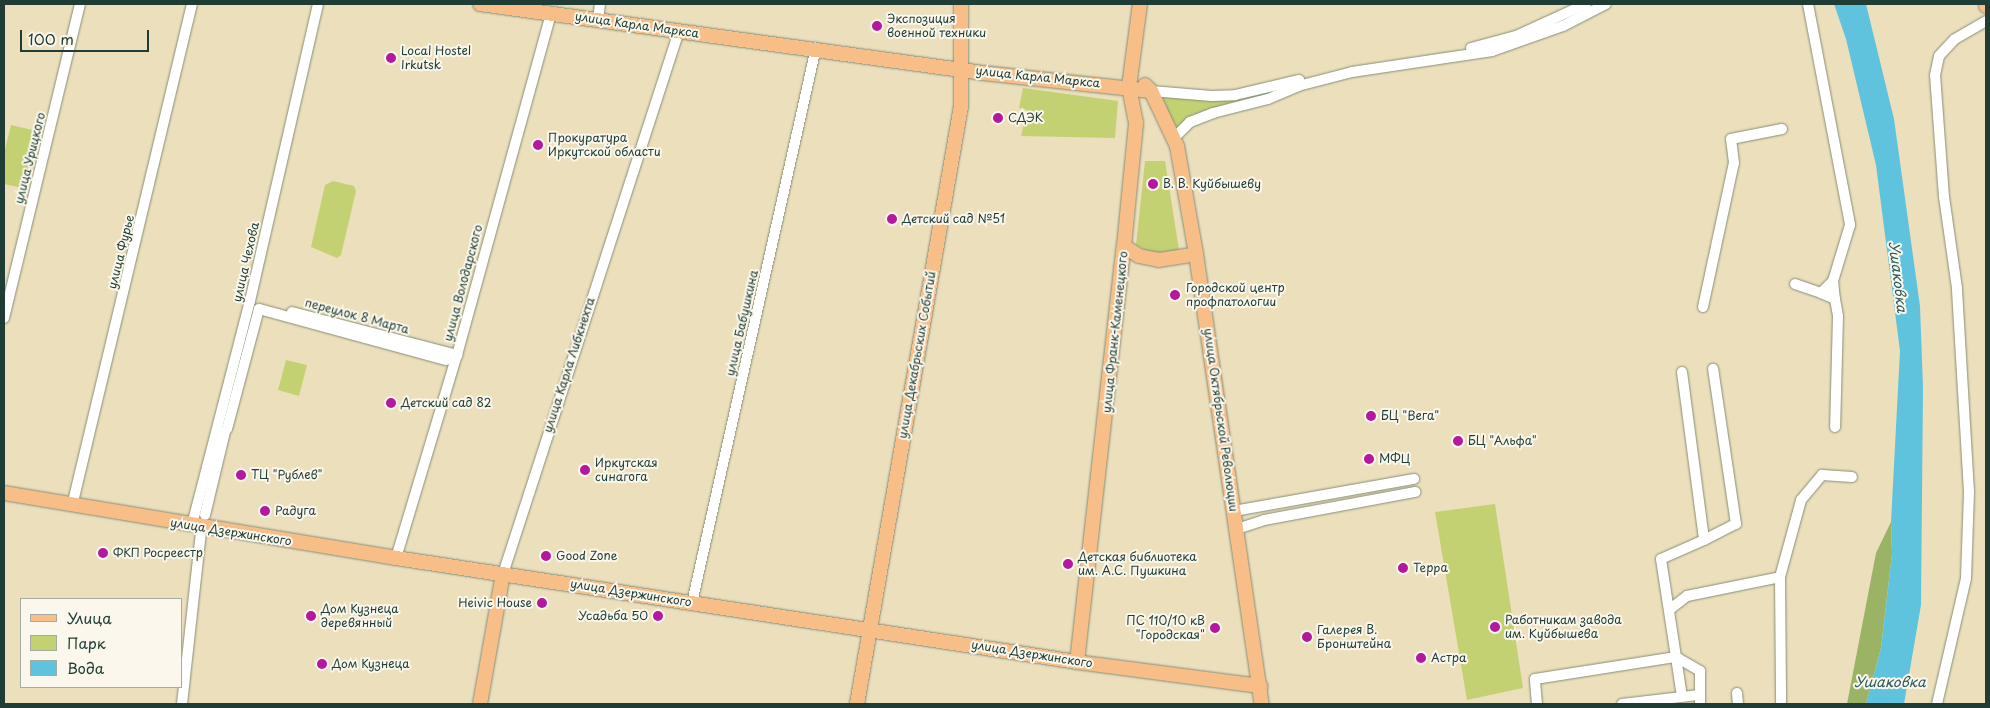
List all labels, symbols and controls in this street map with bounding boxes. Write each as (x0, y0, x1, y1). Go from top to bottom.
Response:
street label: улица Карла Маркса (574, 9, 700, 41)
place label: Экспозиция военной техники (887, 12, 987, 40)
scale bar (22, 20, 151, 52)
marker: Экспозиция военной техники (871, 20, 883, 32)
text: 100 m (28, 27, 74, 50)
place label: Local Hostel Irkutsk (401, 44, 471, 72)
marker: Local Hostel Irkutsk (385, 52, 397, 64)
street label: улица Карла Маркса (975, 63, 1101, 91)
street label: улица Урицкого (12, 110, 48, 206)
place label: СДЭК (1008, 111, 1043, 125)
marker: СДЭК (992, 112, 1004, 124)
place label: Прокуратура Иркутской области (548, 131, 661, 159)
marker: Прокуратура Иркутской области (532, 139, 544, 151)
place label: В. В. Куйбышеву (1163, 177, 1261, 191)
marker: В. В. Куйбышеву (1147, 178, 1159, 190)
place label: Детский сад №51 (902, 212, 1006, 226)
street label: улица Фурье (105, 213, 137, 291)
marker: Детский сад №51 (886, 213, 898, 225)
street label: улица Чехова (230, 220, 262, 304)
street label: улица Володарского (440, 223, 486, 343)
water label: Ушаковка (1885, 241, 1911, 313)
street label: улица Франк-Каменецкого (1099, 250, 1131, 414)
street label: улица Бабушкина (723, 269, 761, 377)
street label: улица Декабрьских Событий (895, 270, 939, 440)
place label: Городской центр профпатологии (1186, 281, 1285, 309)
marker: Городской центр профпатологии (1168, 288, 1182, 302)
street label: переулок 8 Марта (303, 295, 411, 337)
street label: улица Карла Либкнехта (540, 295, 598, 435)
street label: улица Октябрьской Революции (1201, 327, 1241, 513)
place label: Детский сад 82 (401, 396, 492, 410)
marker: Детский сад 82 (385, 397, 397, 409)
place label: БЦ "Вега" (1381, 409, 1440, 423)
marker: БЦ "Вега" (1365, 410, 1377, 422)
place label: БЦ "Альфа" (1468, 434, 1537, 448)
marker: БЦ "Альфа" (1452, 435, 1464, 447)
place label: МФЦ (1379, 452, 1410, 466)
marker: МФЦ (1363, 453, 1375, 465)
place label: Иркутская синагога (595, 456, 658, 484)
marker: Иркутская синагога (579, 464, 591, 476)
place label: ТЦ "Рублев" (251, 468, 323, 482)
marker: ТЦ "Рублев" (235, 469, 247, 481)
place label: Радуга (275, 504, 316, 518)
marker: Радуга (259, 505, 271, 517)
street label: улица Дзержинского (169, 515, 293, 549)
place label: ФКП Росреестр (113, 546, 204, 560)
marker: ФКП Росреестр (97, 547, 109, 559)
place label: Good Zone (556, 549, 618, 563)
marker: Good Zone (540, 550, 552, 562)
place label: Детская библиотека им. А.С. Пушкина (1078, 550, 1197, 578)
marker: Детская библиотека им. А.С. Пушкина (1062, 558, 1074, 570)
place label: Терра (1413, 561, 1448, 575)
marker: Терра (1397, 562, 1409, 574)
street label: улица Дзержинского (569, 576, 693, 610)
place label: Heivic House (459, 596, 532, 610)
marker: Heivic House (536, 597, 548, 609)
legend (20, 598, 182, 688)
place label: Дом Кузнеца деревянный (321, 602, 399, 630)
text: Улица (67, 606, 112, 629)
place label: Усадьба 50 (578, 609, 648, 623)
marker: Дом Кузнеца деревянный (305, 610, 317, 622)
marker: Усадьба 50 (652, 610, 664, 622)
place label: Работникам завода им. Куйбышева (1505, 613, 1623, 641)
place label: ПС 110/10 кВ "Городская" (1126, 614, 1205, 642)
marker: Работникам завода им. Куйбышева (1489, 621, 1501, 633)
marker: ПС 110/10 кВ "Городская" (1209, 622, 1221, 634)
place label: Галерея В. Бронштейна (1317, 623, 1391, 651)
text: Парк (67, 631, 106, 654)
marker: Галерея В. Бронштейна (1301, 631, 1313, 643)
street label: улица Дзержинского (970, 637, 1094, 671)
place label: Астра (1431, 651, 1467, 665)
marker: Астра (1415, 652, 1427, 664)
text: Вода (67, 656, 104, 679)
place label: Дом Кузнеца (332, 657, 410, 671)
marker: Дом Кузнеца (316, 658, 328, 670)
water label: Ушаковка (1854, 674, 1926, 690)

